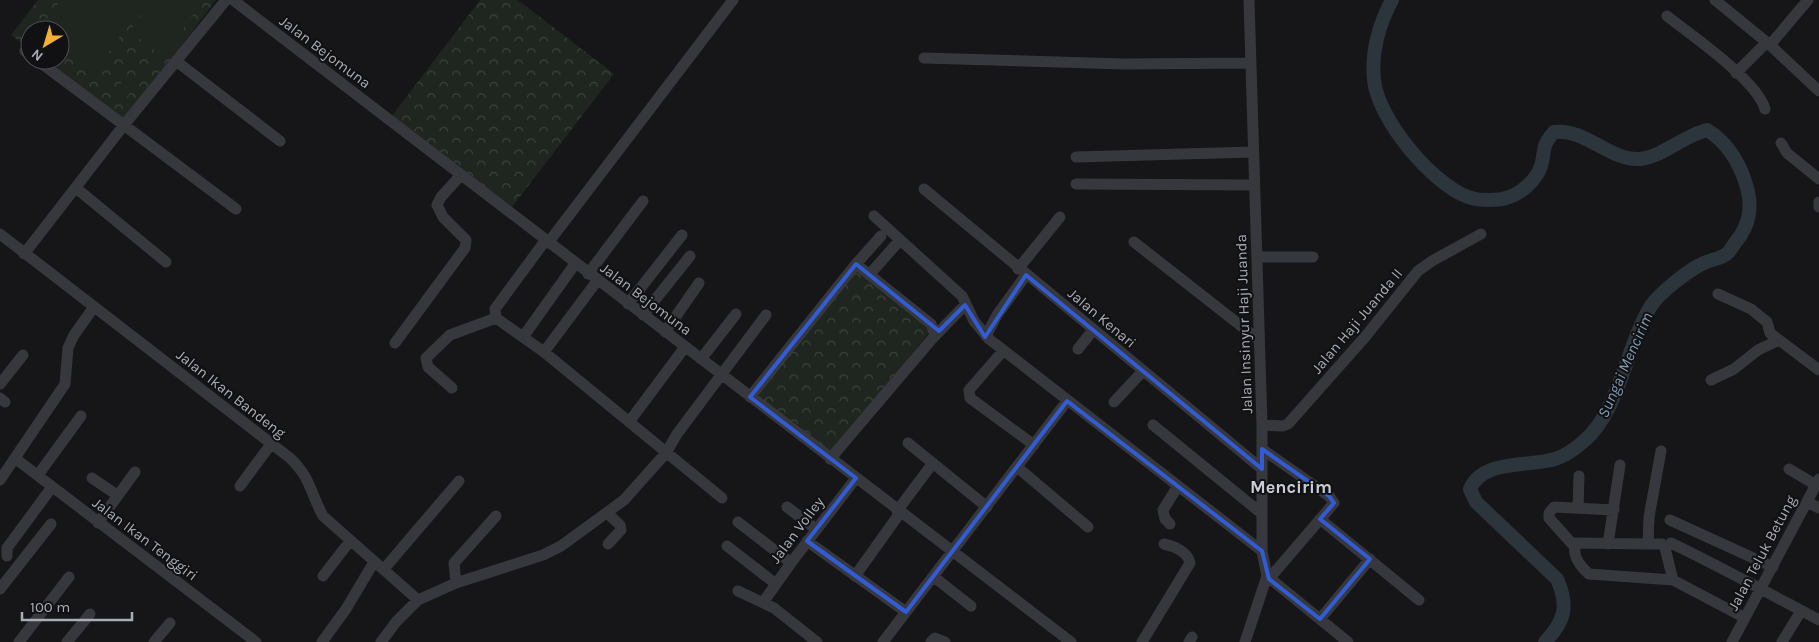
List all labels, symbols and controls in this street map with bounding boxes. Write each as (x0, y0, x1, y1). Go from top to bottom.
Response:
street label: Jalan Bejomuna (276, 12, 374, 92)
north arrow (20, 20, 70, 70)
text: N (28, 45, 46, 65)
street label: Jalan Insinyur Haji Juanda (1232, 234, 1256, 414)
street label: Jalan Bejomuna (597, 259, 695, 339)
street label: Jalan Haji Juanda II (1308, 265, 1406, 377)
street label: Jalan Kenari (1064, 284, 1140, 352)
water label: Sungai Mencirim (1593, 309, 1657, 421)
street label: Jalan Ikan Bandeng (173, 346, 290, 443)
district label: Mencirim (1250, 476, 1332, 498)
street label: Jalan Teluk Betung (1724, 492, 1800, 614)
street label: Jalan Ikan Tenggiri (89, 493, 201, 585)
street label: Jalan Volley (766, 493, 828, 567)
scale bar (22, 590, 132, 622)
text: 100 m (30, 598, 70, 616)

